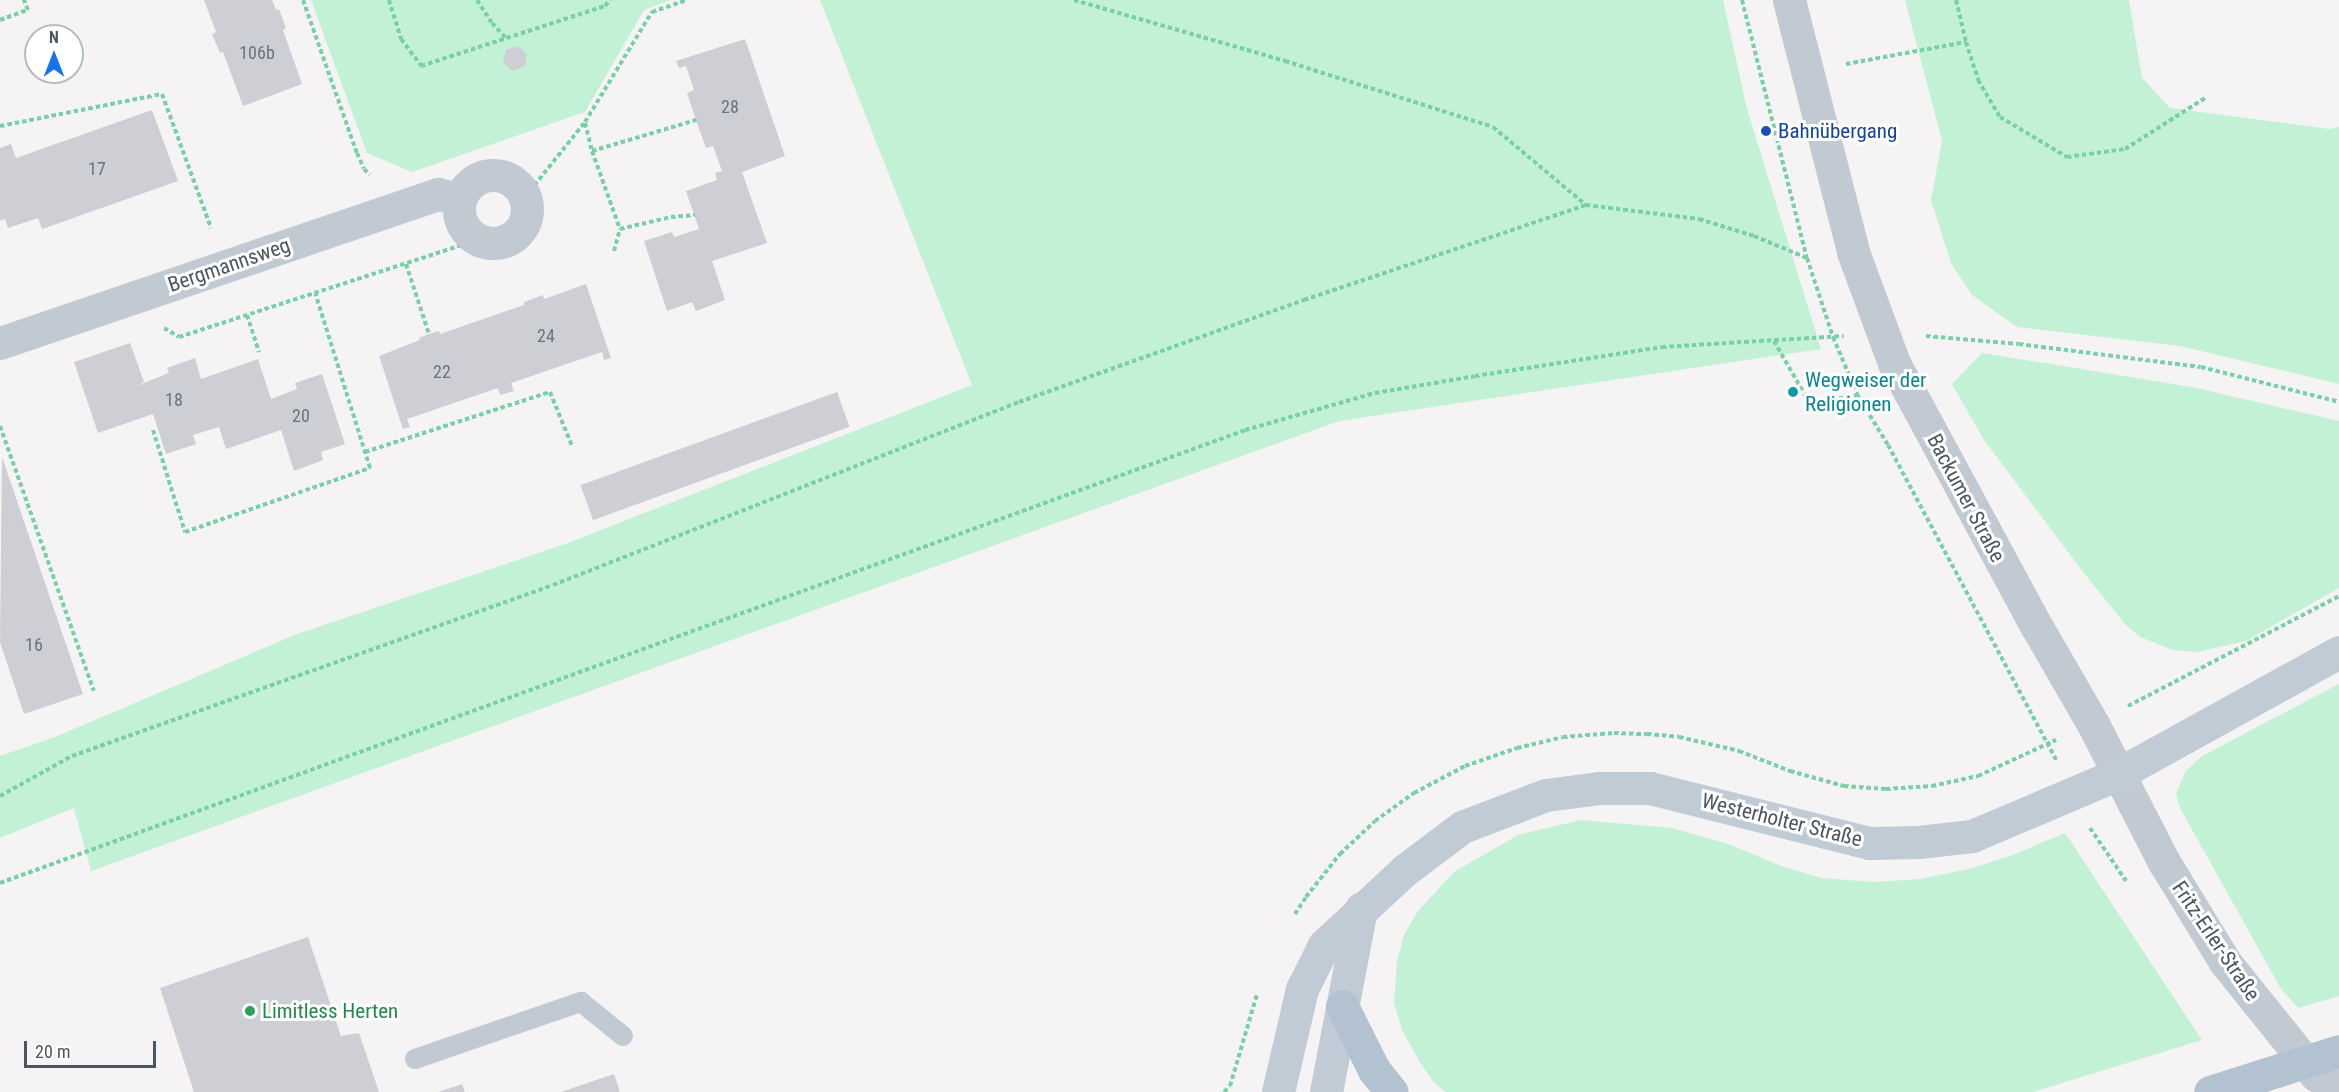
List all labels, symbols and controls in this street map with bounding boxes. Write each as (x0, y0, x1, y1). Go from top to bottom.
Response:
north arrow (24, 24, 84, 84)
text: N (49, 28, 59, 47)
house number: 106b (239, 42, 275, 64)
house number: 28 (721, 96, 739, 118)
place label: Bahnübergang (1778, 118, 1897, 144)
marker: Bahnübergang (1759, 124, 1773, 138)
house number: 17 (88, 158, 106, 180)
street label: Bergmannsweg (165, 232, 293, 298)
house number: 24 (537, 325, 555, 347)
house number: 22 (433, 361, 451, 383)
place label: Wegweiser der Religionen (1805, 367, 1926, 417)
marker: Wegweiser der Religionen (1786, 385, 1800, 399)
house number: 18 (165, 389, 183, 411)
house number: 20 (292, 405, 310, 427)
street label: Backumer Straße (1922, 430, 2010, 566)
house number: 16 (25, 634, 43, 656)
street label: Westerholter Straße (1699, 788, 1865, 852)
street label: Fritz-Erler-Straße (2167, 876, 2265, 1006)
place label: Limitless Herten (262, 998, 398, 1024)
marker: Limitless Herten (243, 1004, 257, 1018)
scale bar (27, 1029, 159, 1067)
text: 20 m (35, 1041, 70, 1062)

